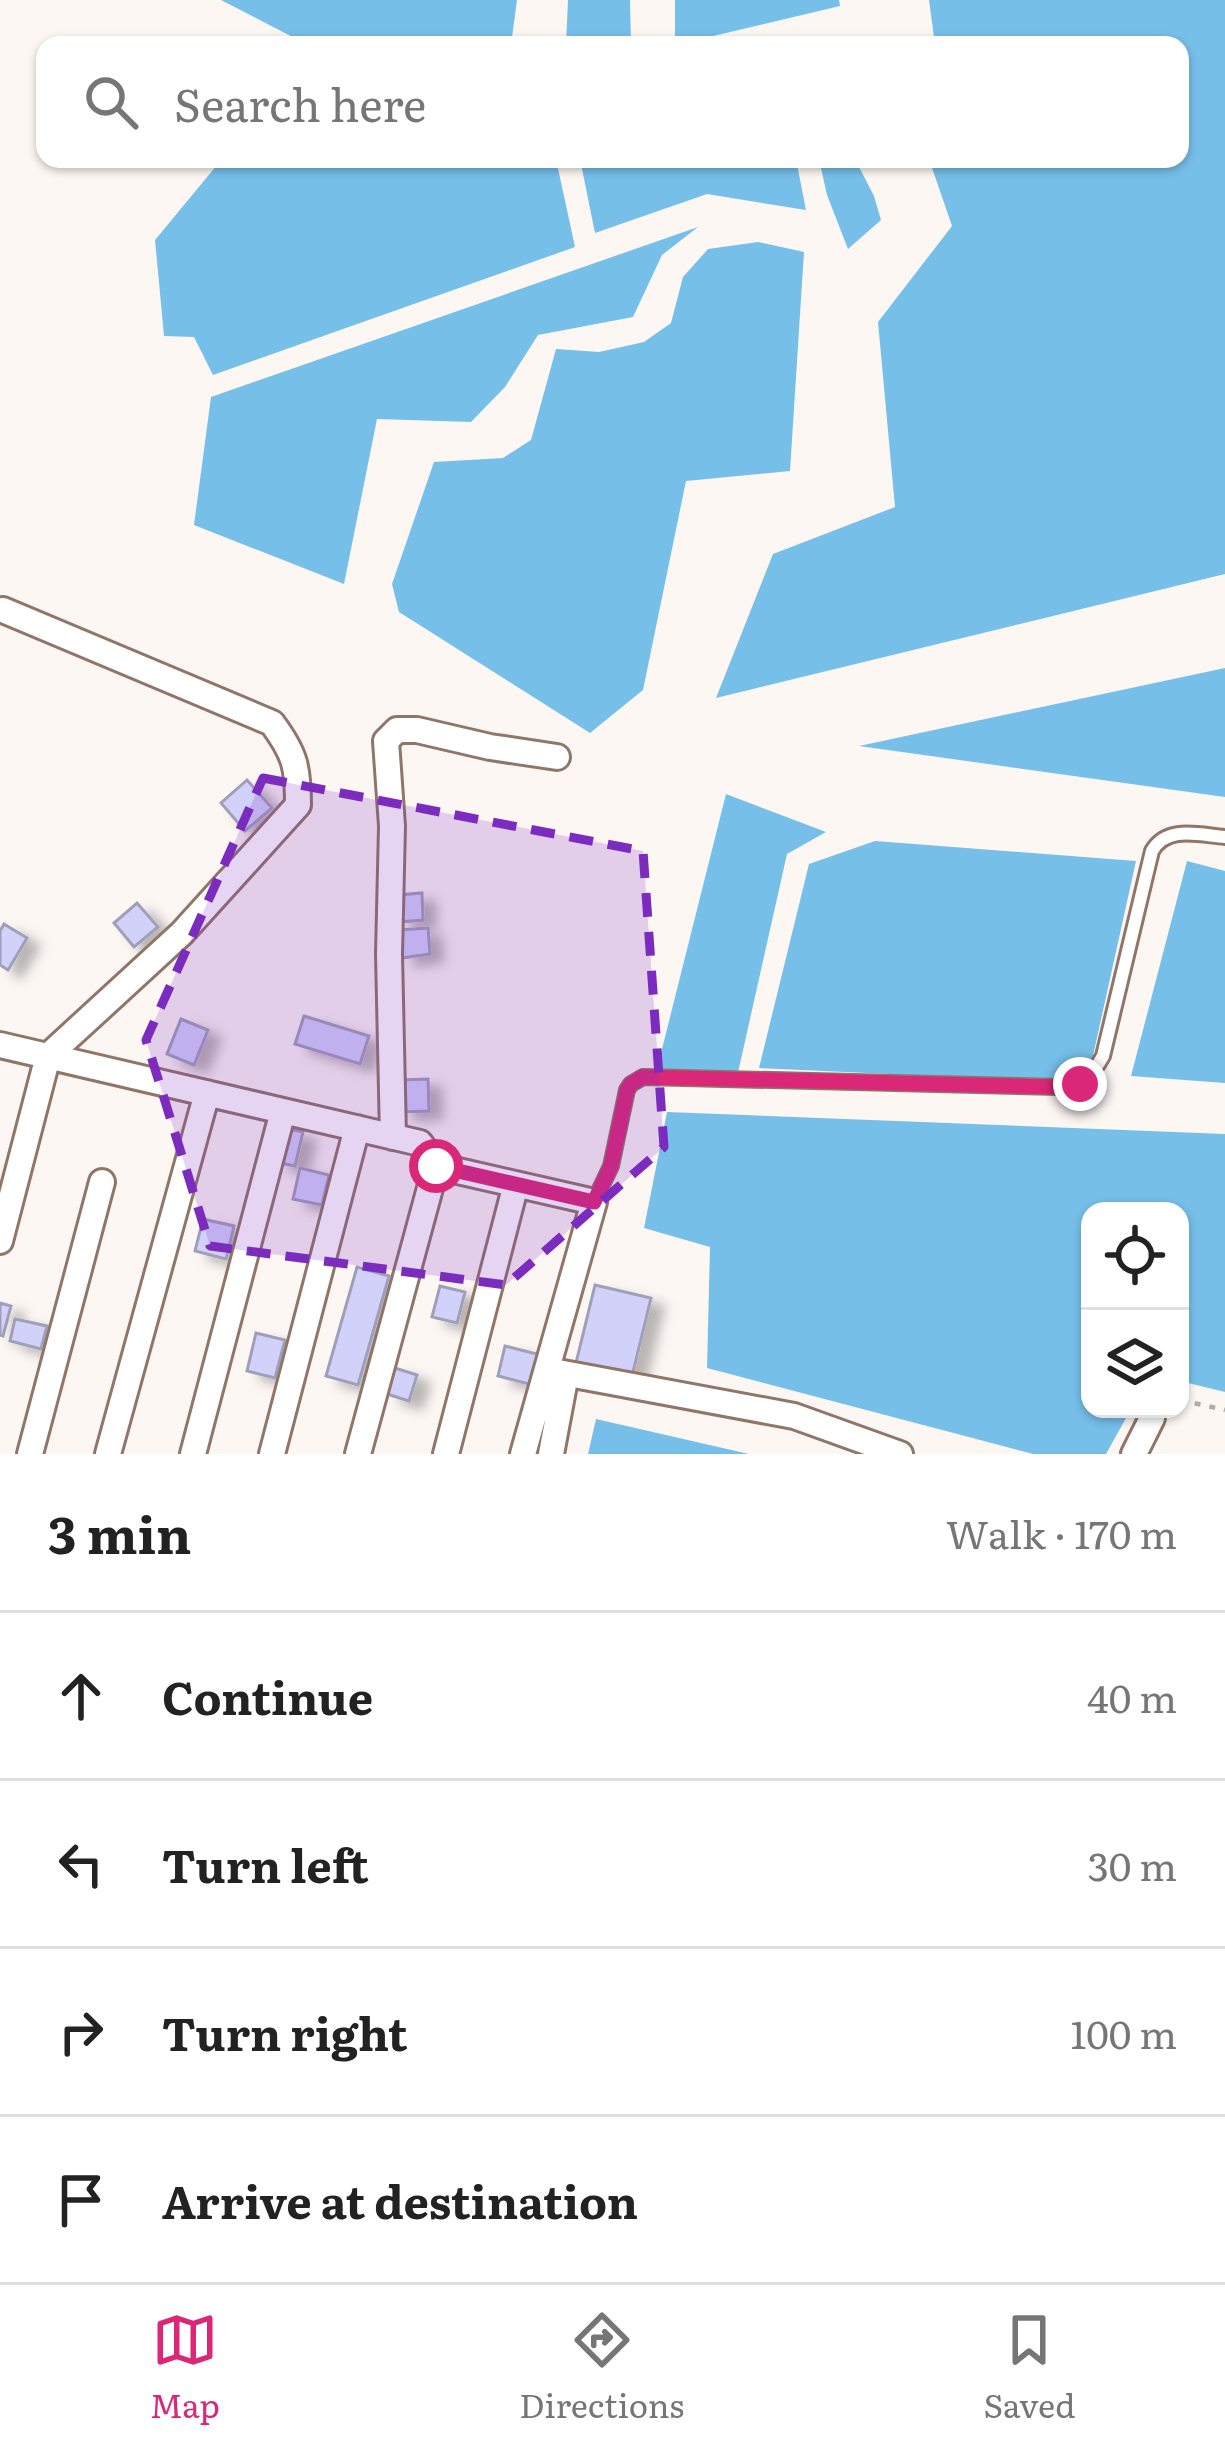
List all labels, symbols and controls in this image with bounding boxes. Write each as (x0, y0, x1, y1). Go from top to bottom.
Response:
search box (36, 36, 1189, 168)
icon: search (78, 69, 144, 135)
text: Search here (174, 69, 426, 136)
route end (1053, 1057, 1107, 1111)
route start (409, 1139, 463, 1193)
map controls (1081, 1202, 1189, 1418)
button: locate (1081, 1202, 1189, 1310)
button: layers (1081, 1310, 1189, 1418)
text: 3 min (48, 1494, 192, 1570)
text: Walk · 170 m (946, 1503, 1177, 1561)
text: Continue (162, 1662, 373, 1729)
icon: ahead (48, 1663, 114, 1729)
text: 40 m (1087, 1667, 1177, 1725)
text: Turn left (162, 1830, 369, 1897)
icon: left (48, 1831, 114, 1897)
text: 30 m (1088, 1835, 1177, 1893)
text: Turn right (162, 1998, 408, 2065)
icon: right (48, 1999, 114, 2065)
text: 100 m (1070, 2003, 1177, 2061)
text: Arrive at destination (162, 2166, 638, 2233)
icon: arrive (48, 2167, 114, 2233)
tab: Map (150, 2307, 220, 2428)
tab: Directions (519, 2307, 684, 2428)
tab: Saved (983, 2307, 1075, 2428)

